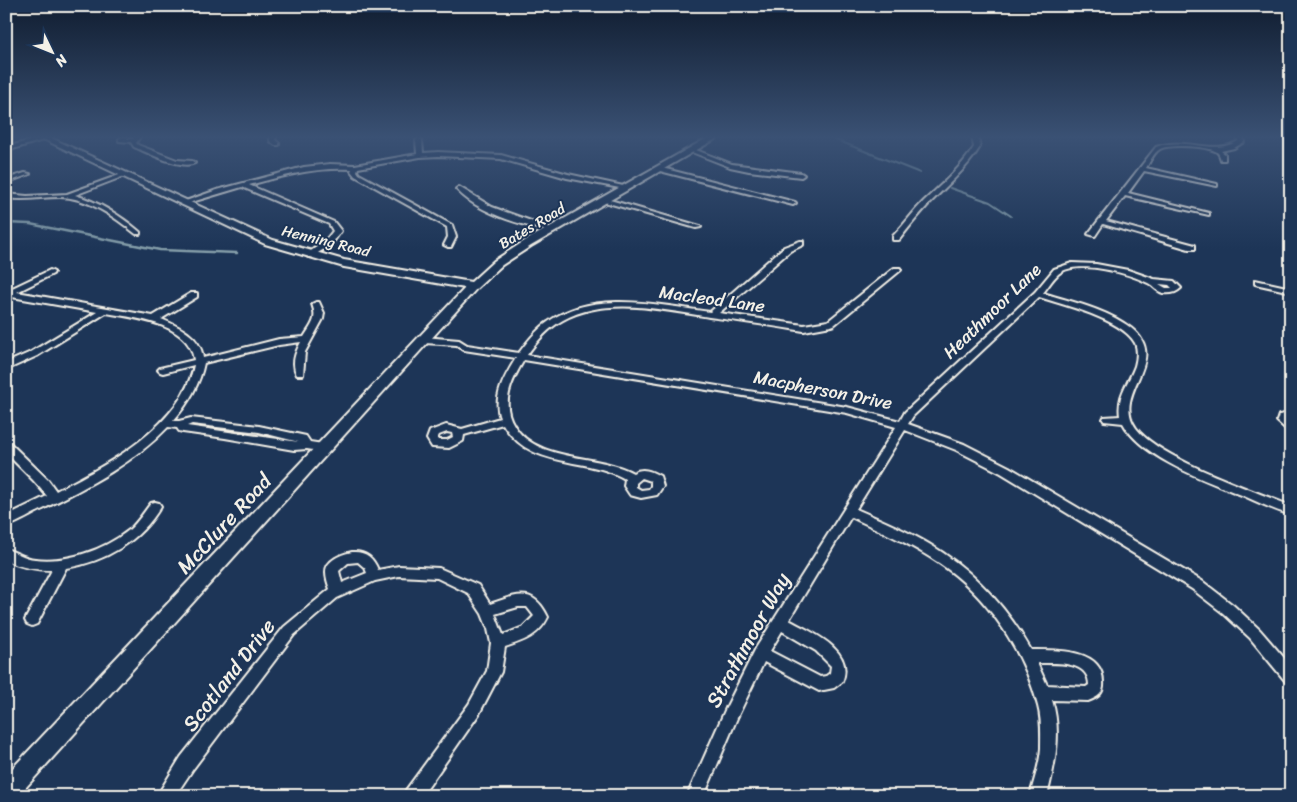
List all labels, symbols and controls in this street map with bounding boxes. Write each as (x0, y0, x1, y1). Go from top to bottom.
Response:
north arrow (28, 28, 78, 78)
text: N (48, 48, 74, 73)
street label: Bates Road (494, 195, 571, 256)
street label: Henning Road (279, 217, 374, 265)
street label: Heathmoor Lane (935, 255, 1049, 367)
street label: Macleod Lane (657, 276, 767, 322)
street label: Macpherson Drive (751, 361, 895, 419)
street label: McClure Road (167, 463, 283, 584)
street label: Strathmoor Way (695, 565, 801, 715)
street label: Scotland Drive (172, 610, 286, 740)

